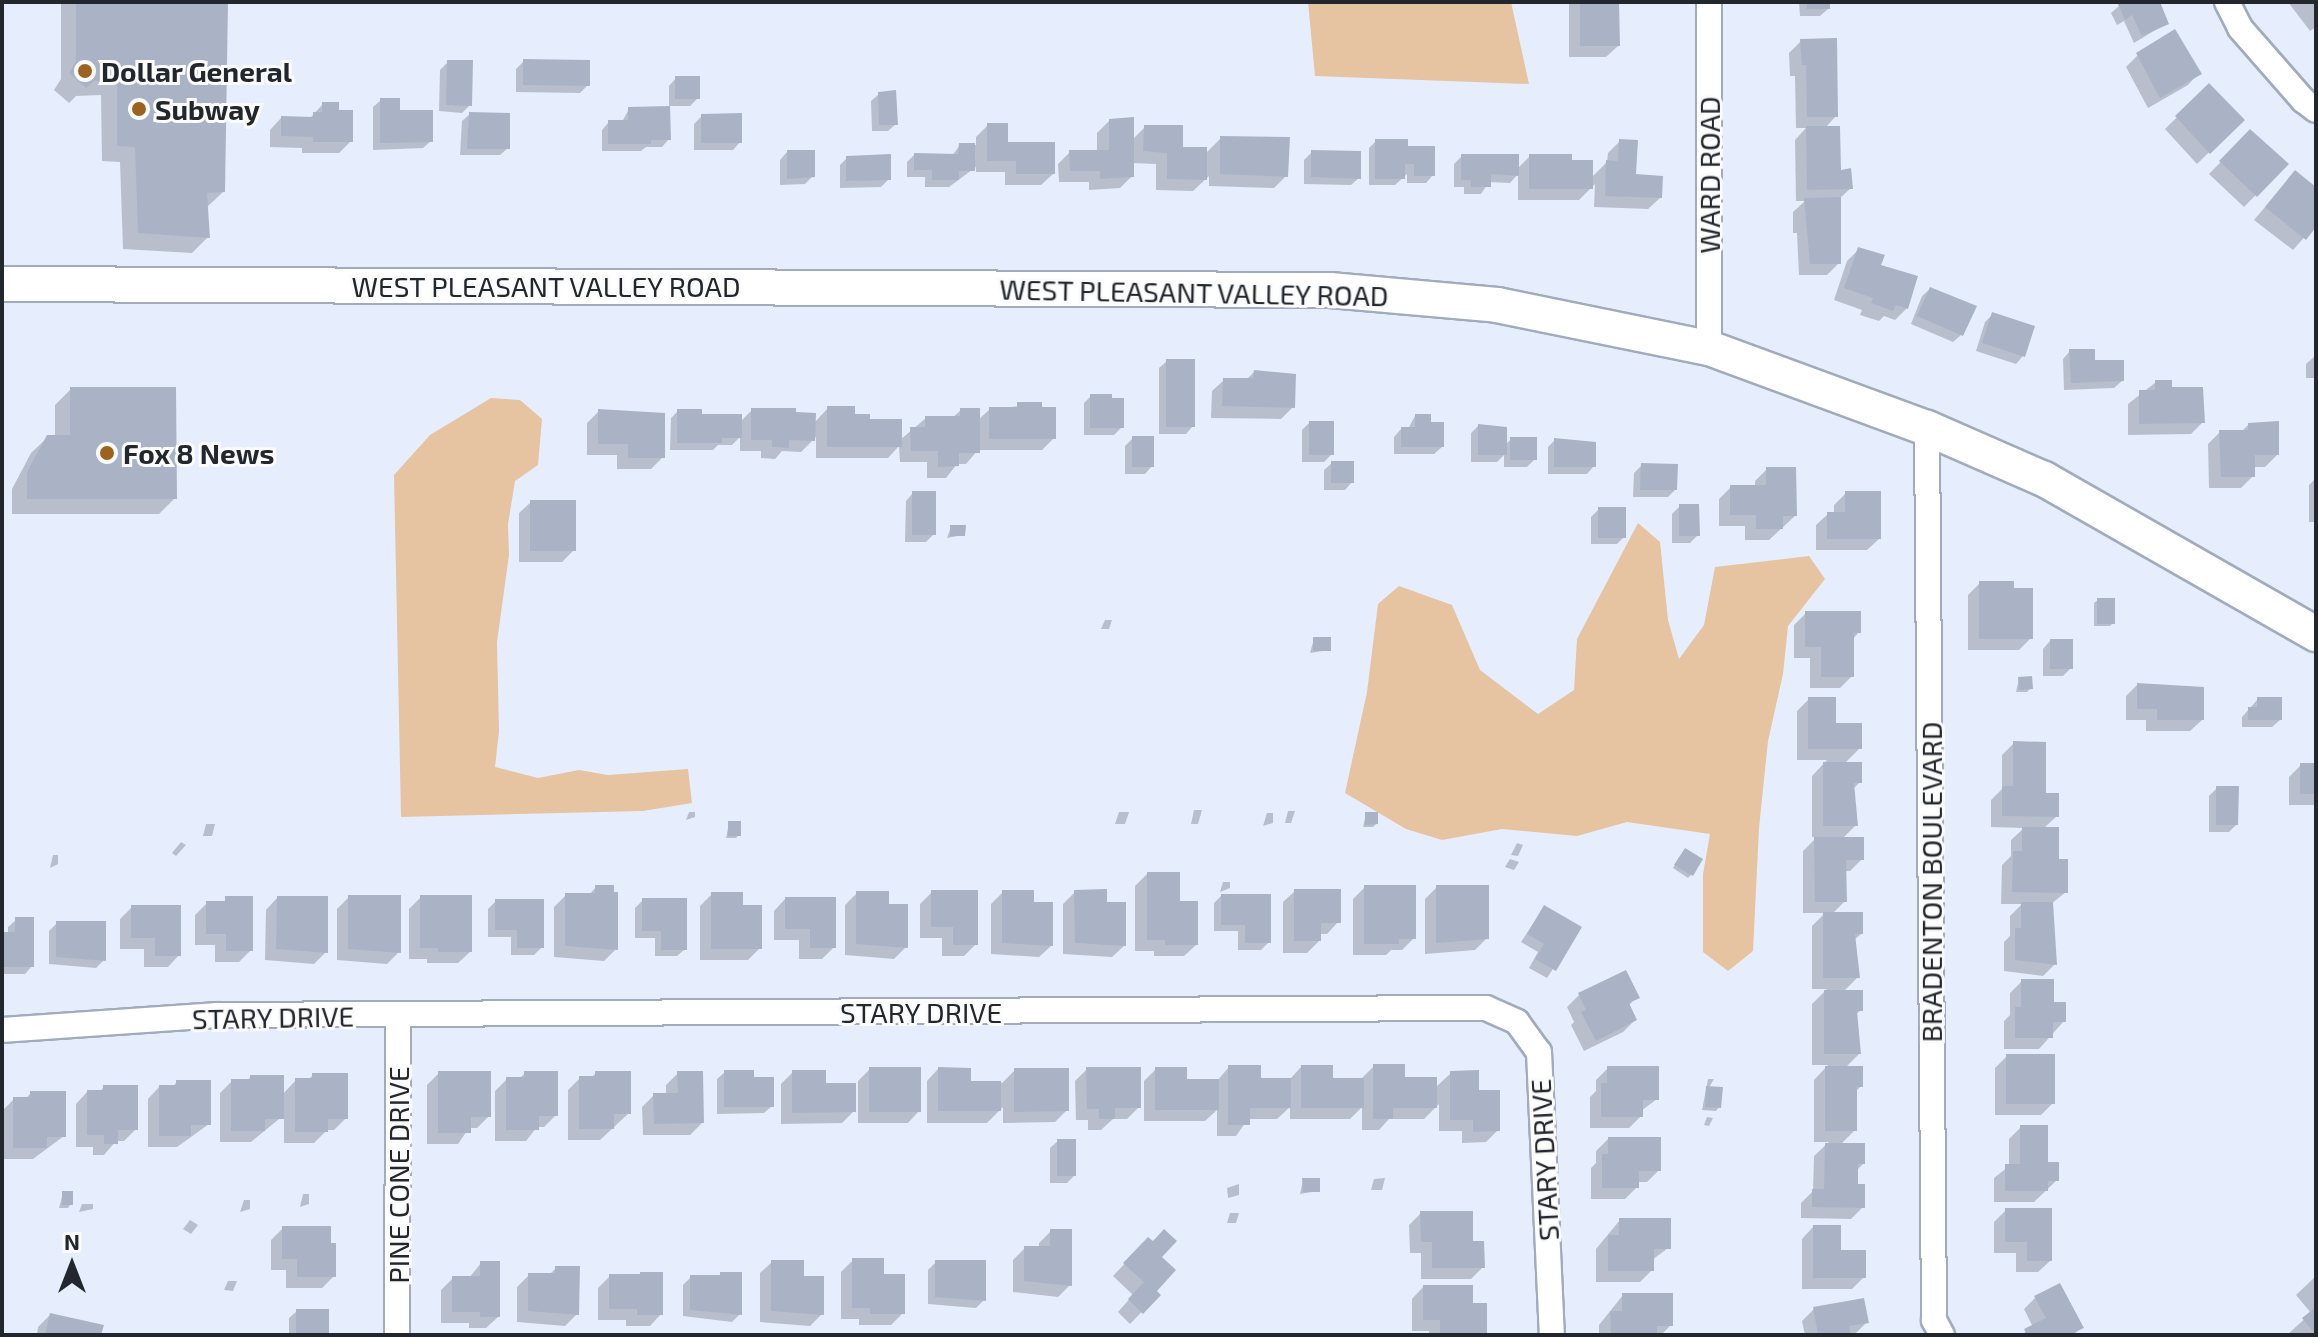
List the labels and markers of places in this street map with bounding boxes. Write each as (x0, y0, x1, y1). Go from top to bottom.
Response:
place label: Dollar General (101, 54, 293, 88)
marker: Dollar General (76, 62, 94, 80)
place label: Subway (155, 92, 260, 126)
marker: Subway (130, 100, 148, 118)
place label: Fox 8 News (123, 436, 274, 470)
marker: Fox 8 News (98, 444, 116, 462)

